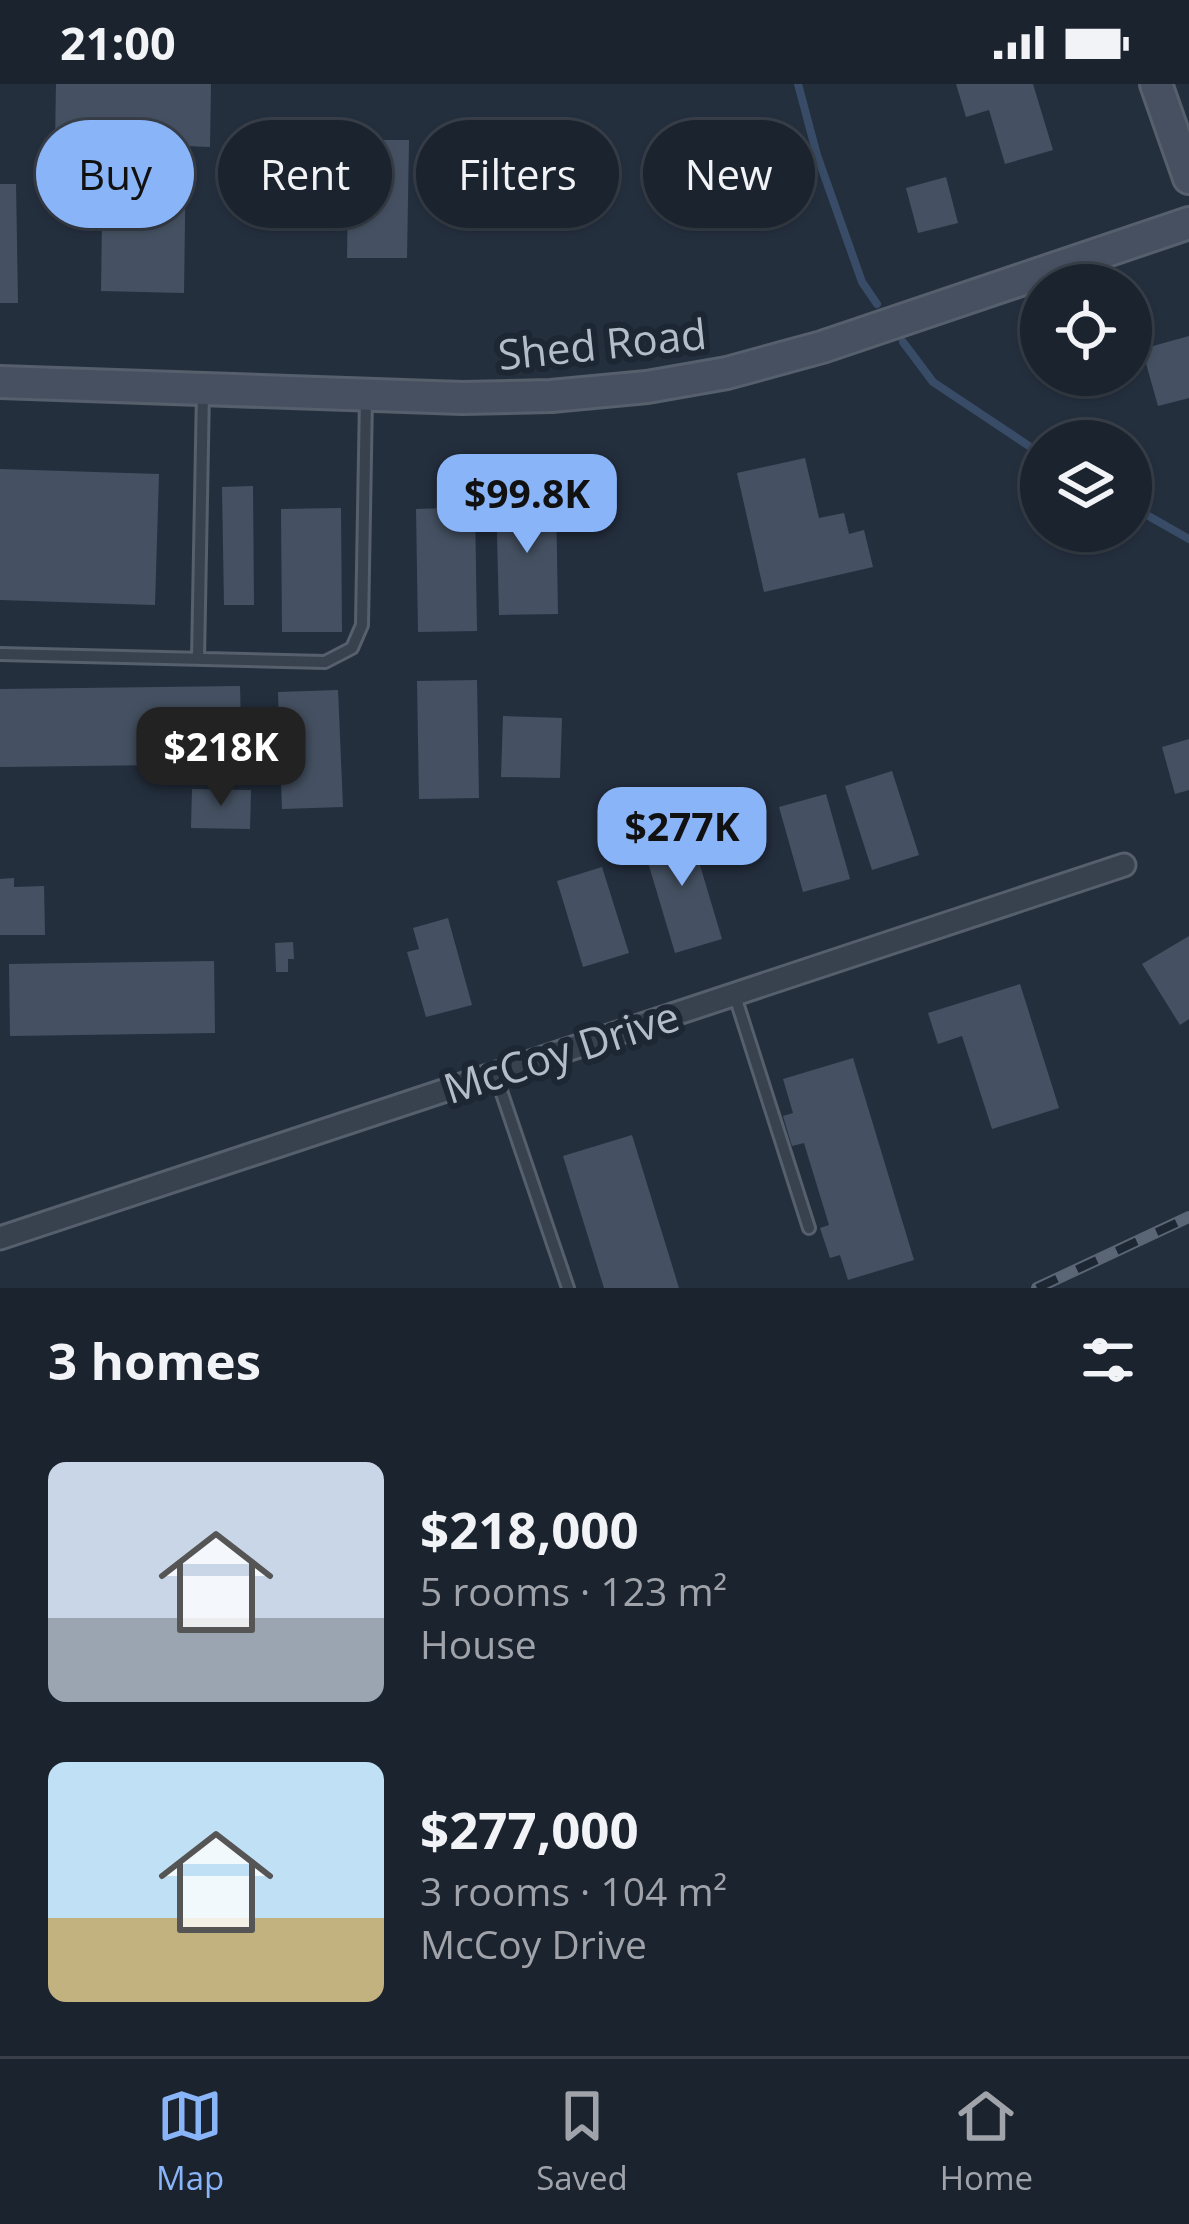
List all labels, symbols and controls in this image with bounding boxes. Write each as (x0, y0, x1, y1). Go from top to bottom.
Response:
text: 21:00 (60, 12, 176, 73)
chip: Buy (36, 120, 194, 228)
chip: Rent (218, 120, 392, 228)
chip: Filters (416, 120, 619, 228)
chip: New (643, 120, 815, 228)
map controls (1020, 264, 1152, 552)
button: locate (1020, 264, 1152, 396)
street label: Shed Road (495, 304, 709, 382)
button: layers (1020, 420, 1152, 552)
pin: $99.8K (429, 454, 625, 556)
text: $99.8K (464, 466, 590, 519)
pin: $218K (137, 707, 305, 809)
text: $218K (163, 719, 279, 772)
pin: $277K (598, 787, 766, 889)
text: $277K (624, 799, 740, 852)
street label: McCoy Drive (436, 986, 686, 1116)
text: 3 homes (48, 1325, 261, 1395)
icon: filters (1075, 1327, 1141, 1393)
text: $218,000 (420, 1494, 639, 1564)
icon: home (144, 1510, 288, 1654)
text: 5 rooms · 123 m² (420, 1564, 727, 1617)
text: House (420, 1617, 537, 1670)
text: $277,000 (420, 1794, 639, 1864)
icon: home (144, 1810, 288, 1954)
text: 3 rooms · 104 m² (420, 1864, 727, 1917)
text: McCoy Drive (420, 1917, 647, 1970)
tab: Map (156, 2083, 224, 2200)
tab: Saved (536, 2083, 628, 2200)
tab: Home (940, 2083, 1033, 2200)

